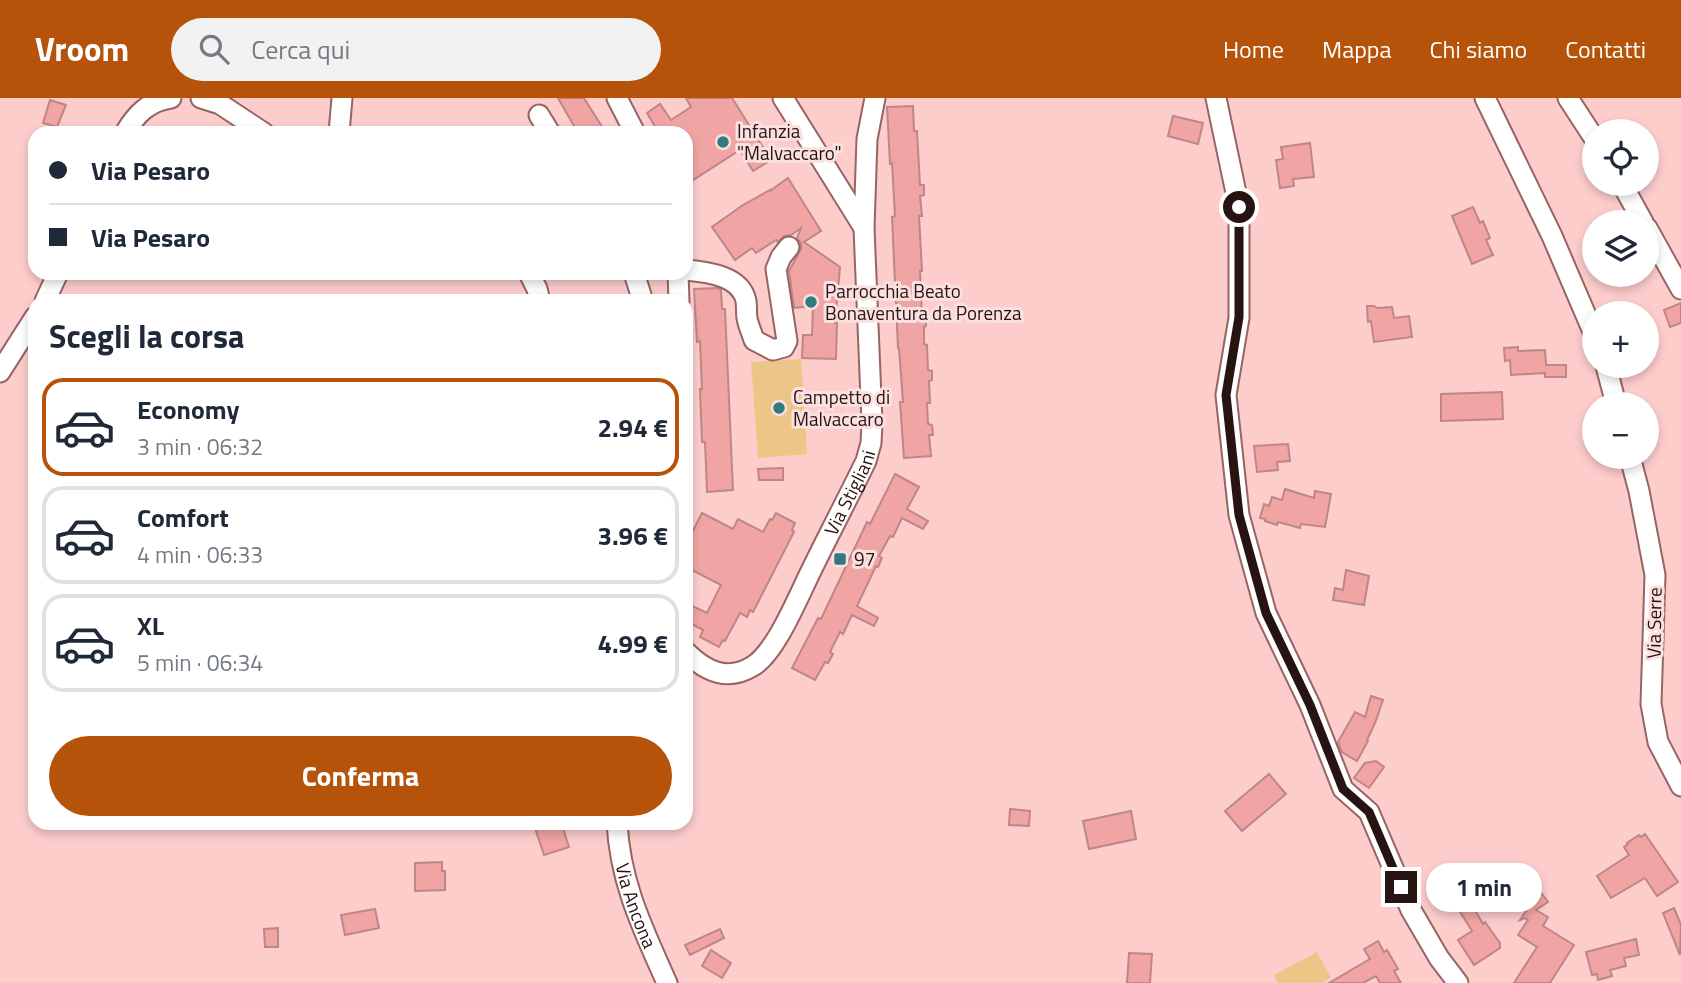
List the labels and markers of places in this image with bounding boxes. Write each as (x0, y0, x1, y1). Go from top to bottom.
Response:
place label: Infanzia "Malvaccaro" (737, 116, 842, 167)
marker: Infanzia "Malvaccaro" (715, 134, 731, 150)
place label: Parrocchia Beato Bonaventura da Porenza (825, 276, 1022, 327)
marker: Parrocchia Beato Bonaventura da Porenza (803, 294, 819, 310)
place label: Campetto di Malvaccaro (793, 382, 890, 433)
marker: Campetto di Malvaccaro (771, 400, 787, 416)
place label: 97 (854, 544, 875, 573)
marker: 97 (832, 551, 848, 567)

